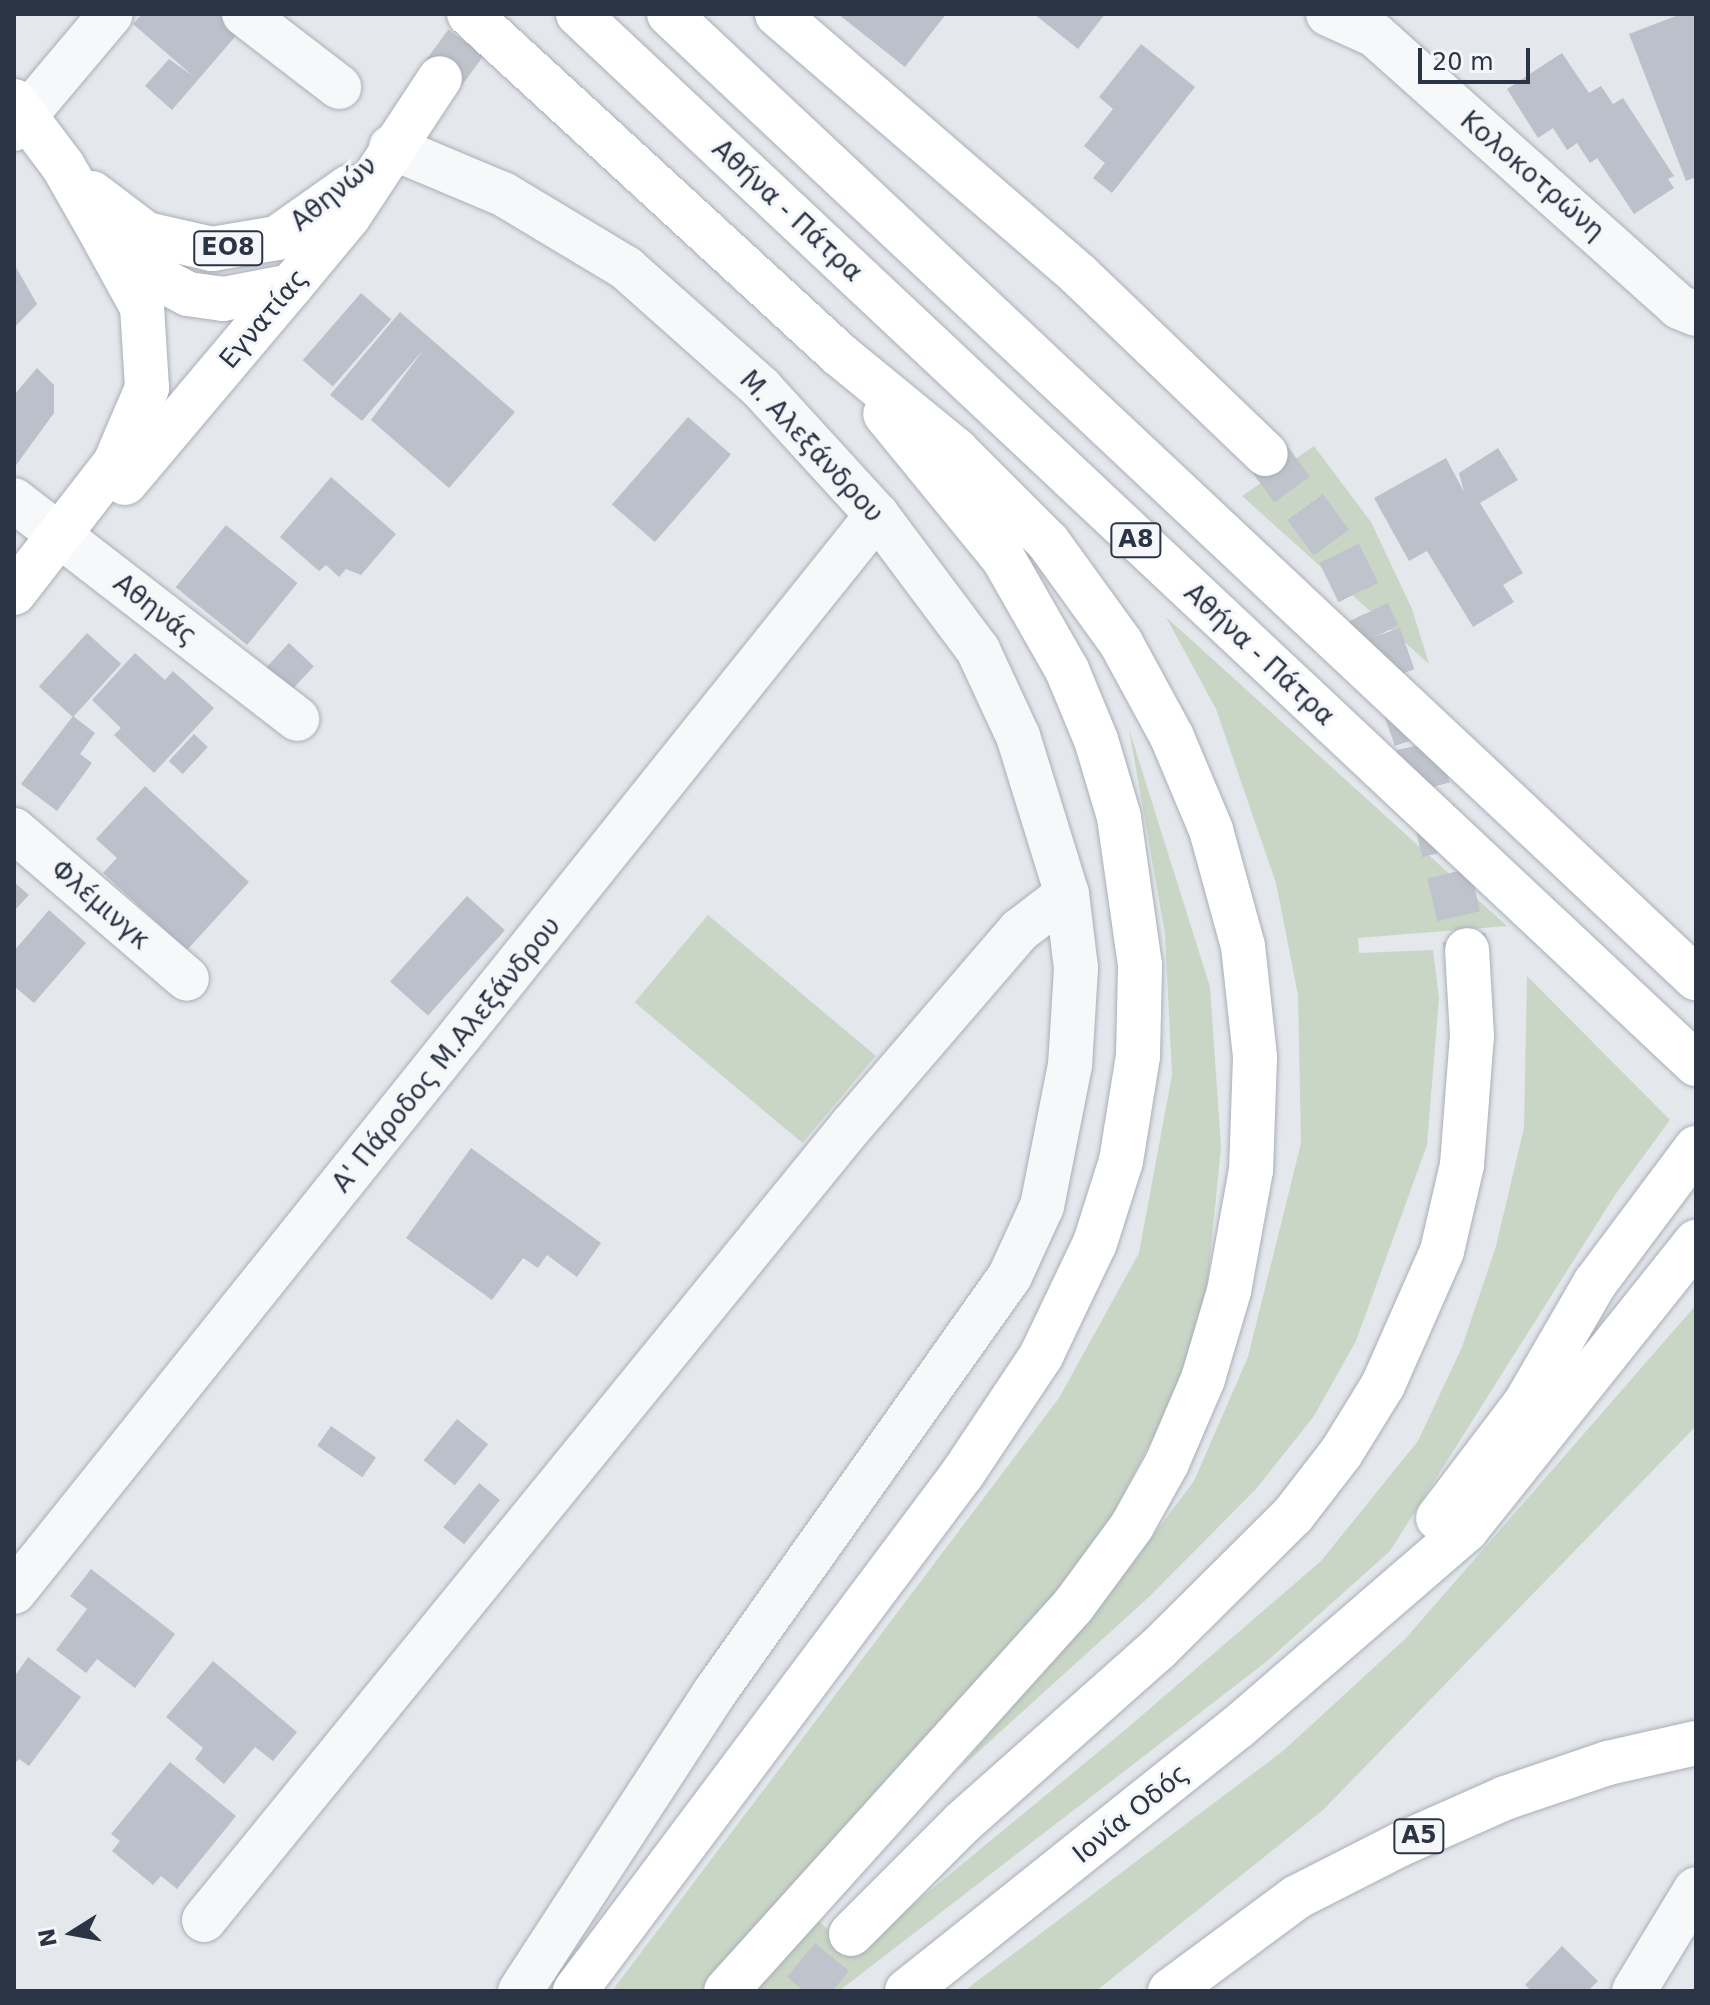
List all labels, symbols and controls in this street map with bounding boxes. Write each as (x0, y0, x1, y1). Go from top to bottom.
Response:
scale bar (1422, 32, 1534, 82)
text: 20 m (1432, 48, 1494, 76)
street label: Κολοκοτρώνη (1454, 105, 1610, 247)
street label: Αθήνα - Πάτρα (706, 134, 868, 288)
street label: Αθηνών (285, 150, 383, 238)
road number: ΕΟ8 (192, 228, 264, 268)
street label: Εγνατίας (213, 263, 315, 375)
street label: Μ. Αλεξάνδρου (733, 365, 889, 529)
road number: Α8 (1110, 520, 1162, 560)
street label: Αθηνάς (107, 568, 203, 652)
street label: Αθήνα - Πάτρα (1178, 578, 1340, 732)
street label: Φλέμινγκ (44, 854, 156, 956)
street label: Α' Πάροδος Μ.Αλεξάνδρου (326, 911, 568, 1199)
street label: Ιονία Οδός (1067, 1758, 1195, 1870)
road number: Α5 (1393, 1816, 1445, 1856)
north arrow (32, 1893, 112, 1973)
text: N (34, 1926, 62, 1949)

